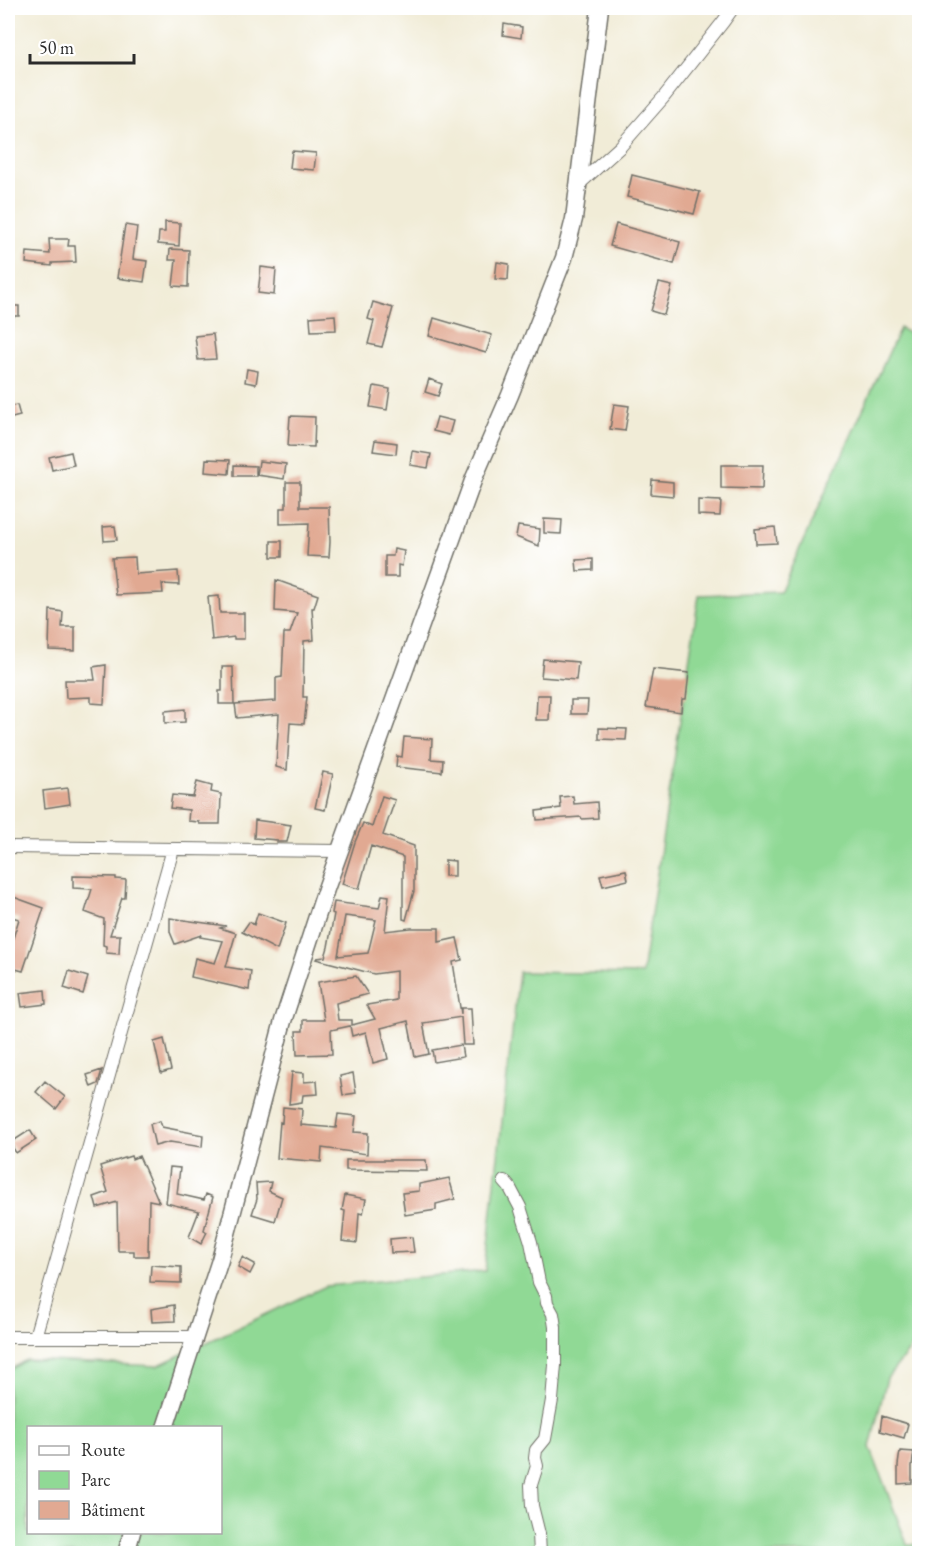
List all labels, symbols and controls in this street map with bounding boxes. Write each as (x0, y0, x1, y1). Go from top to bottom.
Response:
scale bar (30, 27, 134, 65)
text: 50 m (39, 36, 74, 59)
legend (27, 1426, 222, 1534)
text: Route (81, 1438, 125, 1461)
text: Parc (81, 1468, 111, 1491)
text: Bâtiment (81, 1498, 145, 1521)

